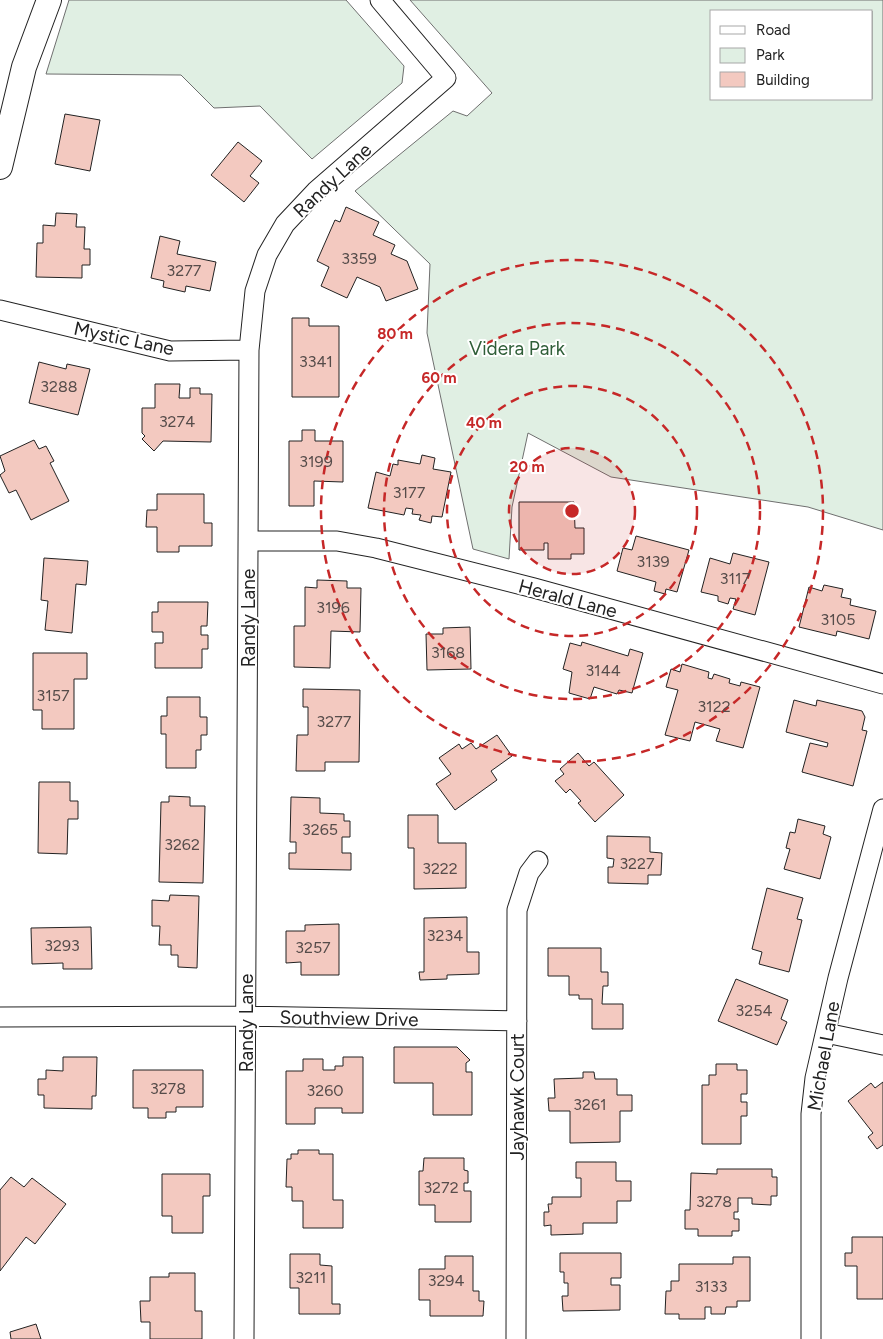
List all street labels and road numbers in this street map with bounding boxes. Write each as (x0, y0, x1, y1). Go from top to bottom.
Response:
street label: Randy Lane (288, 138, 376, 222)
street label: Mystic Lane (72, 317, 176, 360)
street label: Randy Lane (237, 569, 260, 667)
street label: Herald Lane (516, 574, 620, 623)
street label: Randy Lane (235, 974, 258, 1072)
street label: Michael Lane (803, 1000, 844, 1113)
street label: Southview Drive (279, 1006, 419, 1031)
street label: Jayhawk Court (506, 1033, 529, 1161)

